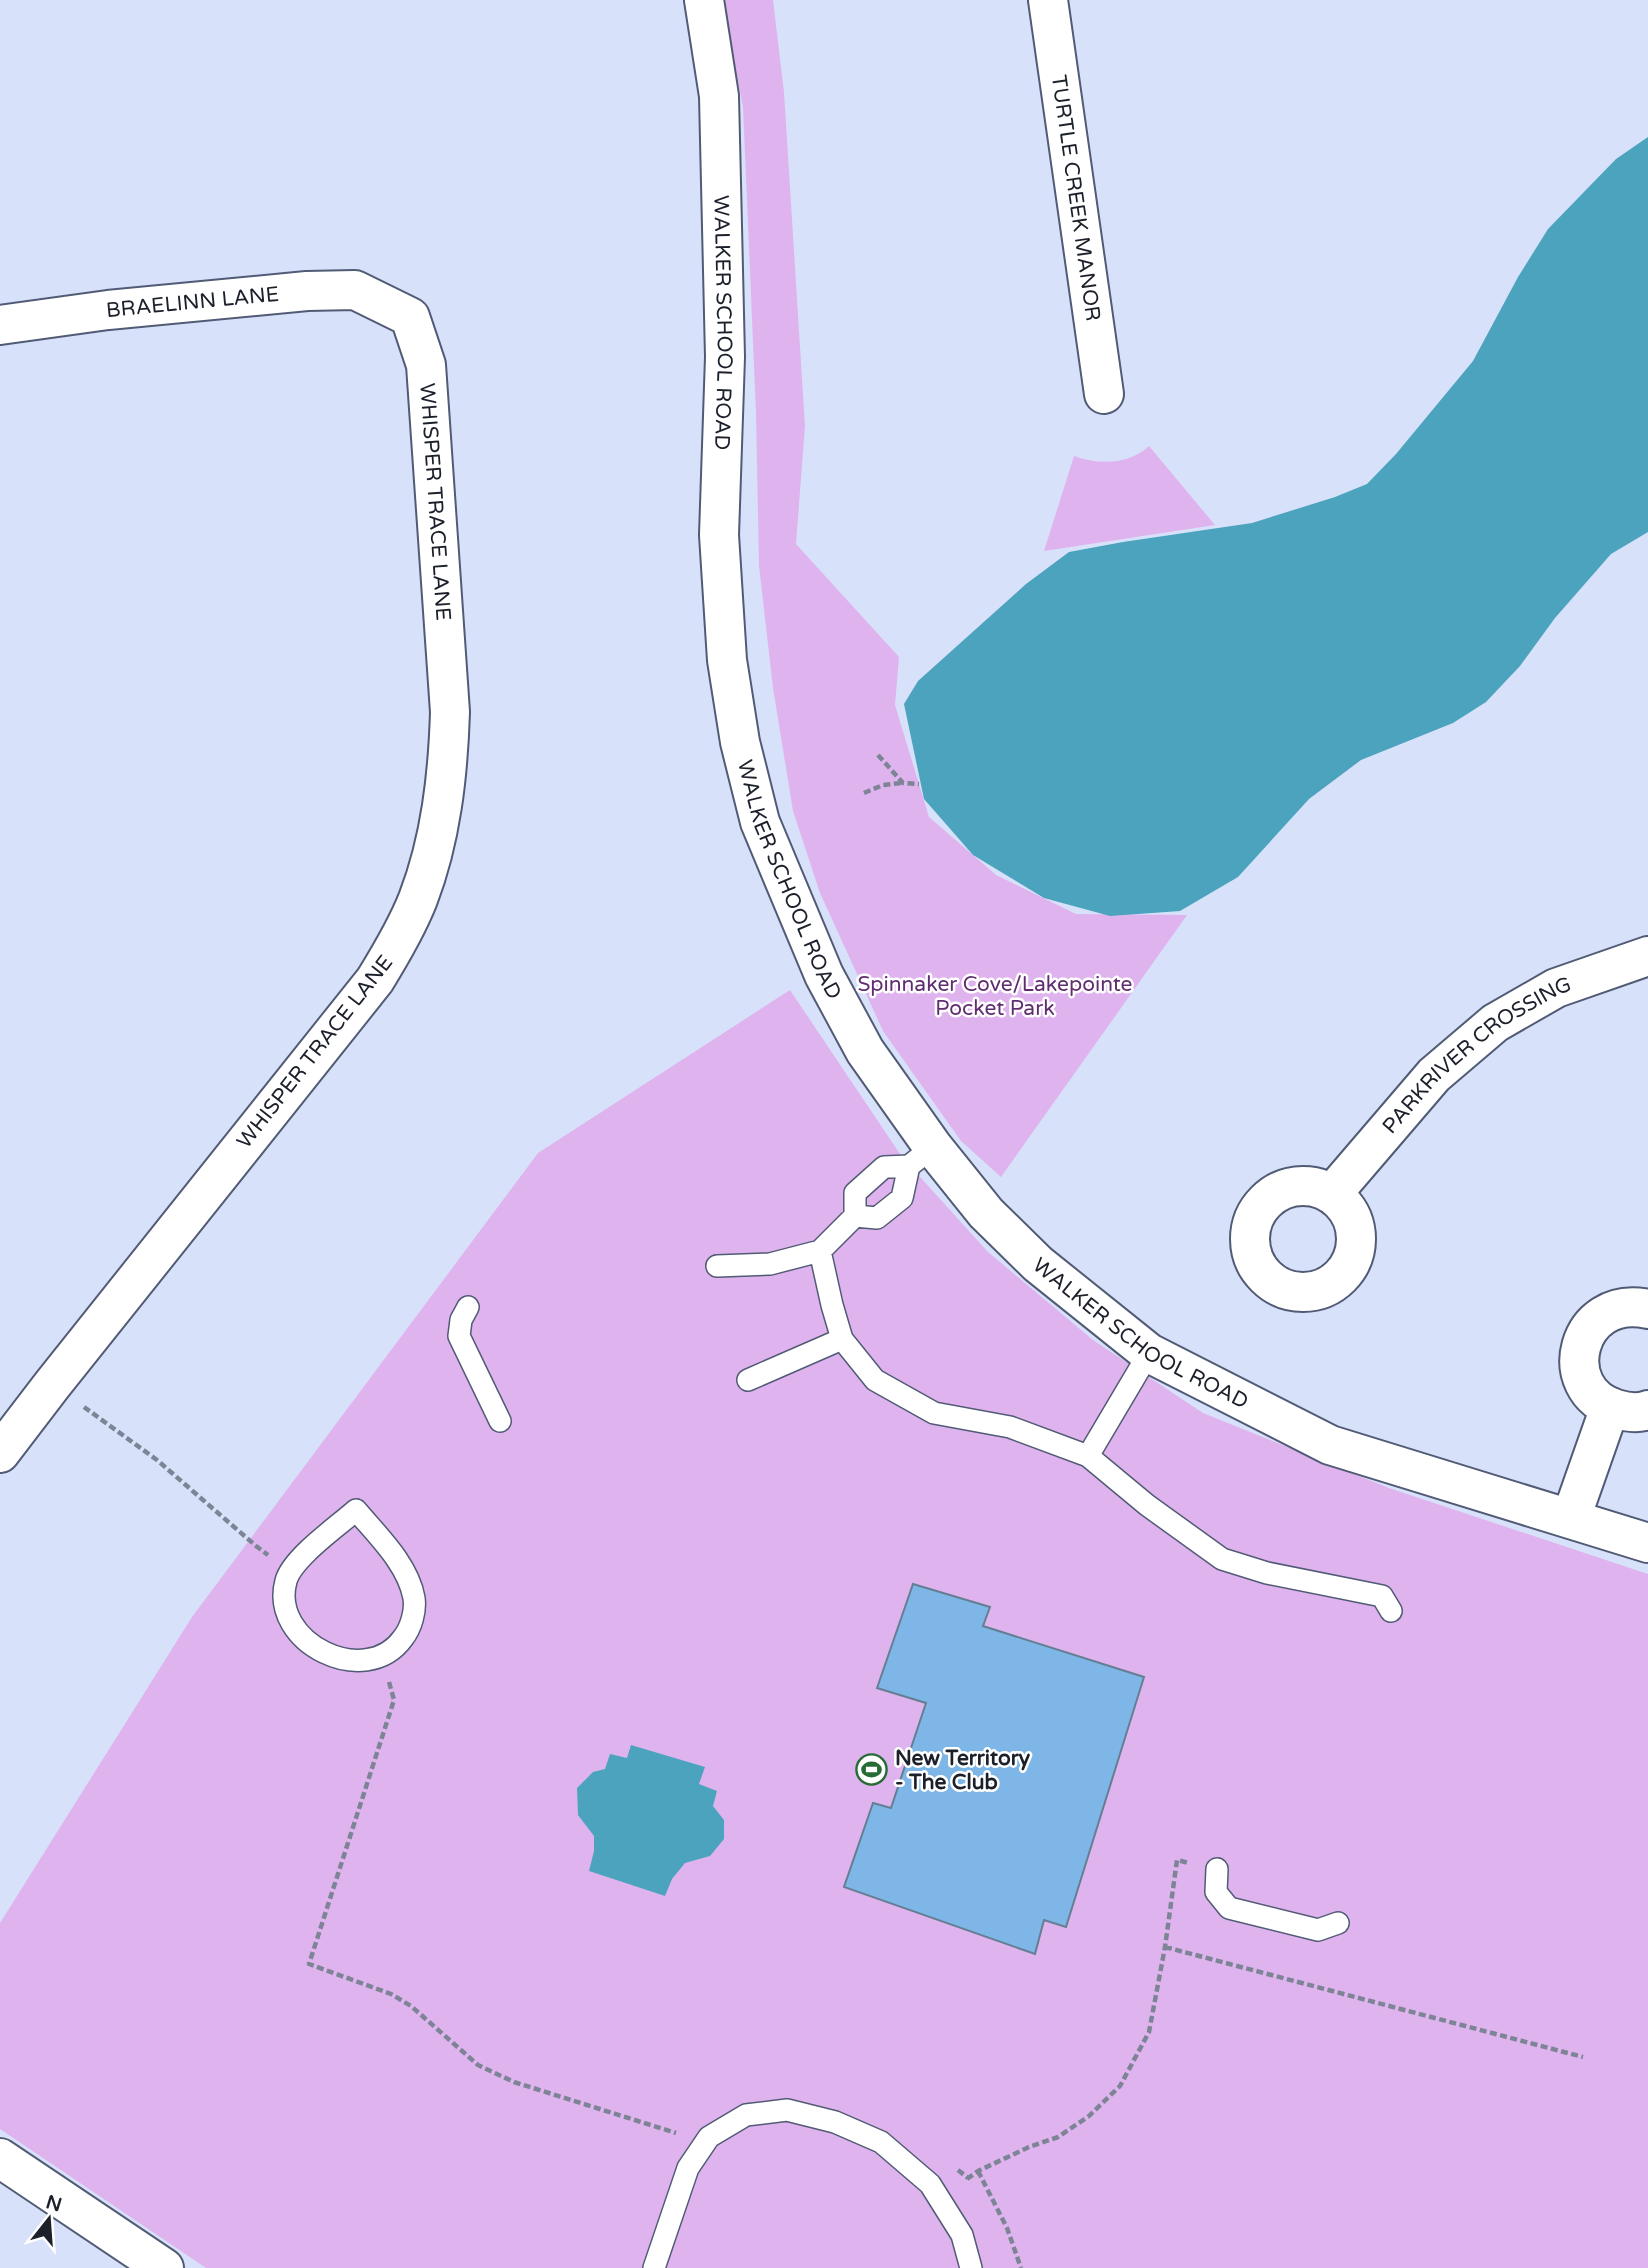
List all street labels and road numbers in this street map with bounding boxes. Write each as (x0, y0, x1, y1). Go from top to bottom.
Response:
street label: TURTLE CREEK MANOR (1046, 73, 1106, 323)
street label: WALKER SCHOOL ROAD (709, 195, 738, 451)
street label: BRAELINN LANE (105, 281, 280, 323)
street label: WHISPER TRACE LANE (415, 382, 456, 622)
street label: WALKER SCHOOL ROAD (732, 757, 847, 1004)
street label: WHISPER TRACE LANE (232, 950, 398, 1154)
street label: PARKRIVER CROSSING (1377, 971, 1574, 1139)
street label: WALKER SCHOOL ROAD (1028, 1252, 1253, 1414)

